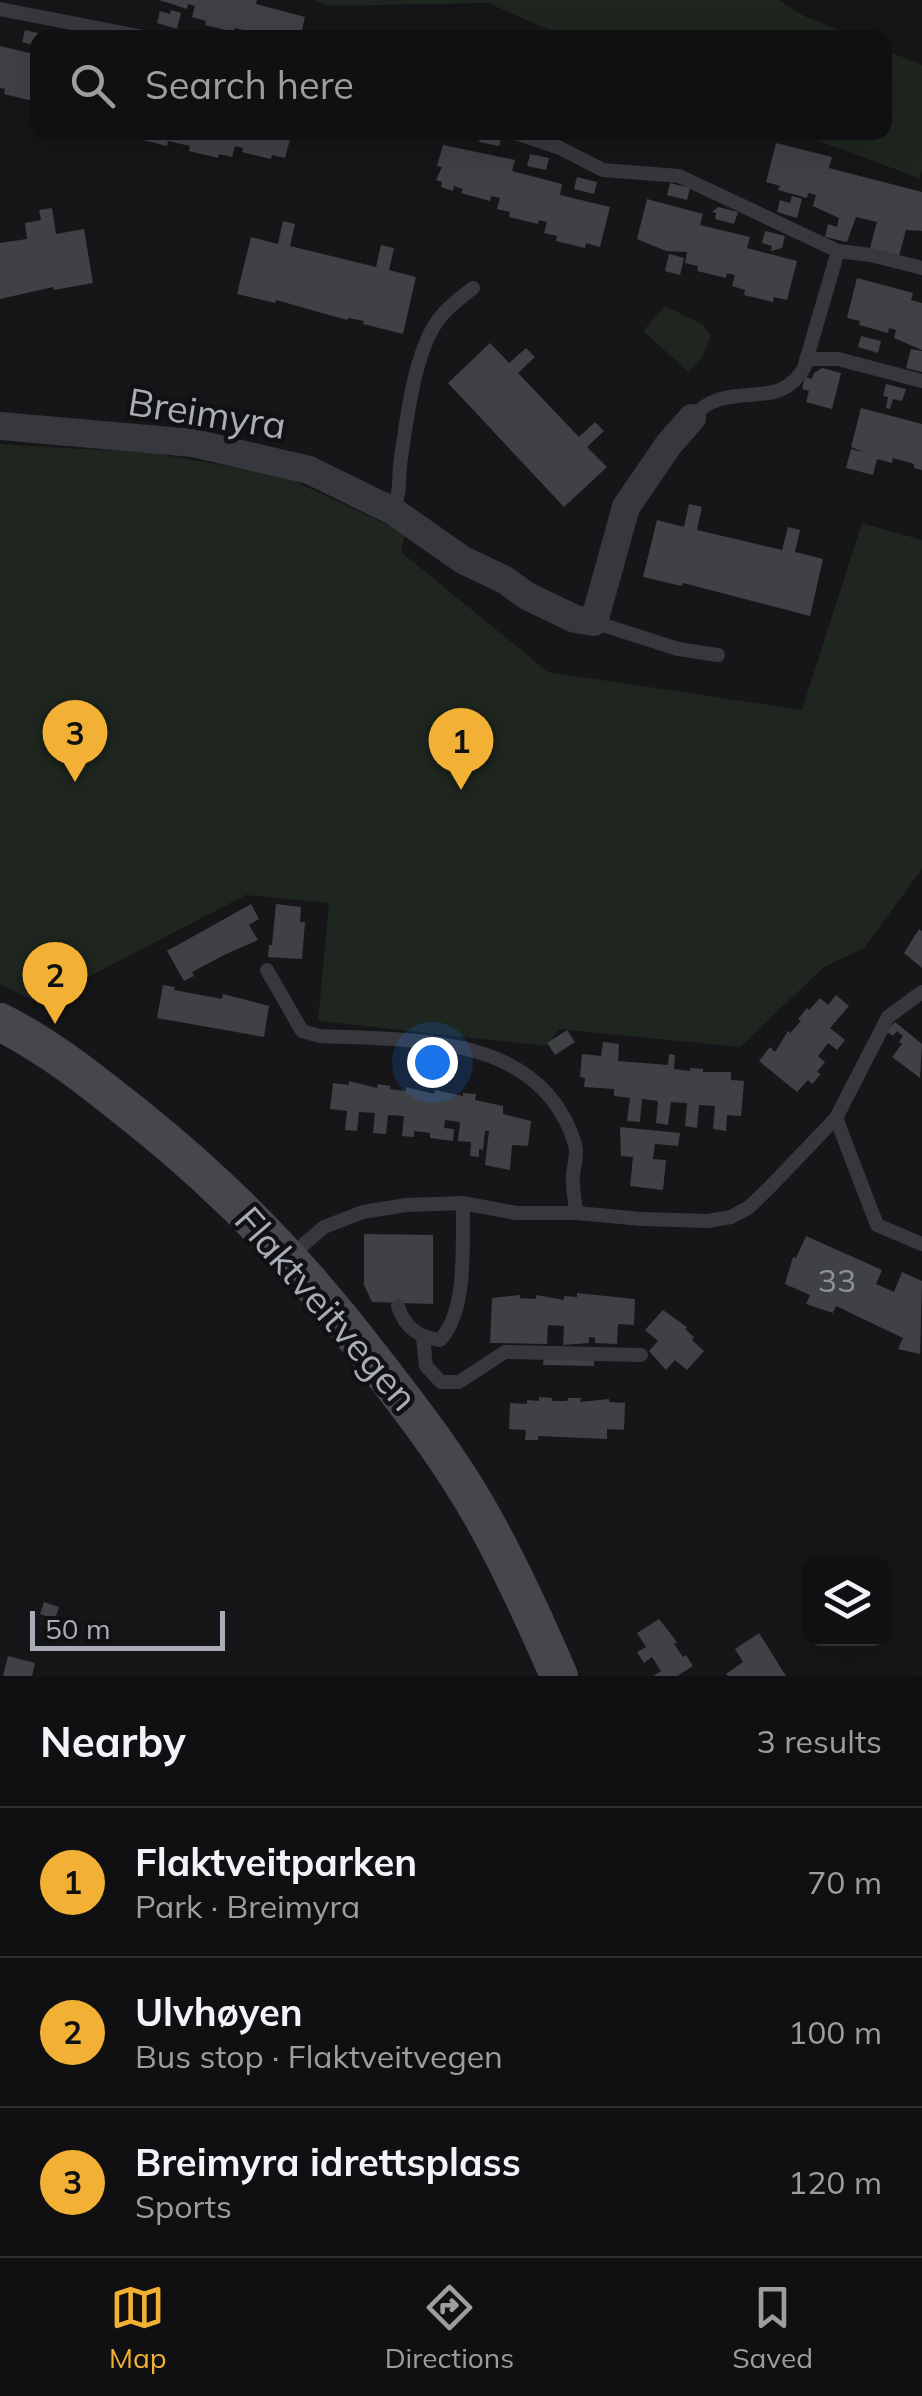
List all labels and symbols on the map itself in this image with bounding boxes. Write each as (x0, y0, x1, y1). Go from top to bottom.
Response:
street label: Breimyra (125, 377, 289, 449)
pin: 3 (42, 700, 108, 782)
pin: 1 (428, 708, 494, 790)
pin: 2 (22, 942, 88, 1024)
your location (407, 1037, 458, 1088)
street label: Flaktveitvegen (225, 1196, 429, 1420)
house number: 33 (818, 1260, 856, 1300)
scale bar (30, 1606, 225, 1650)

